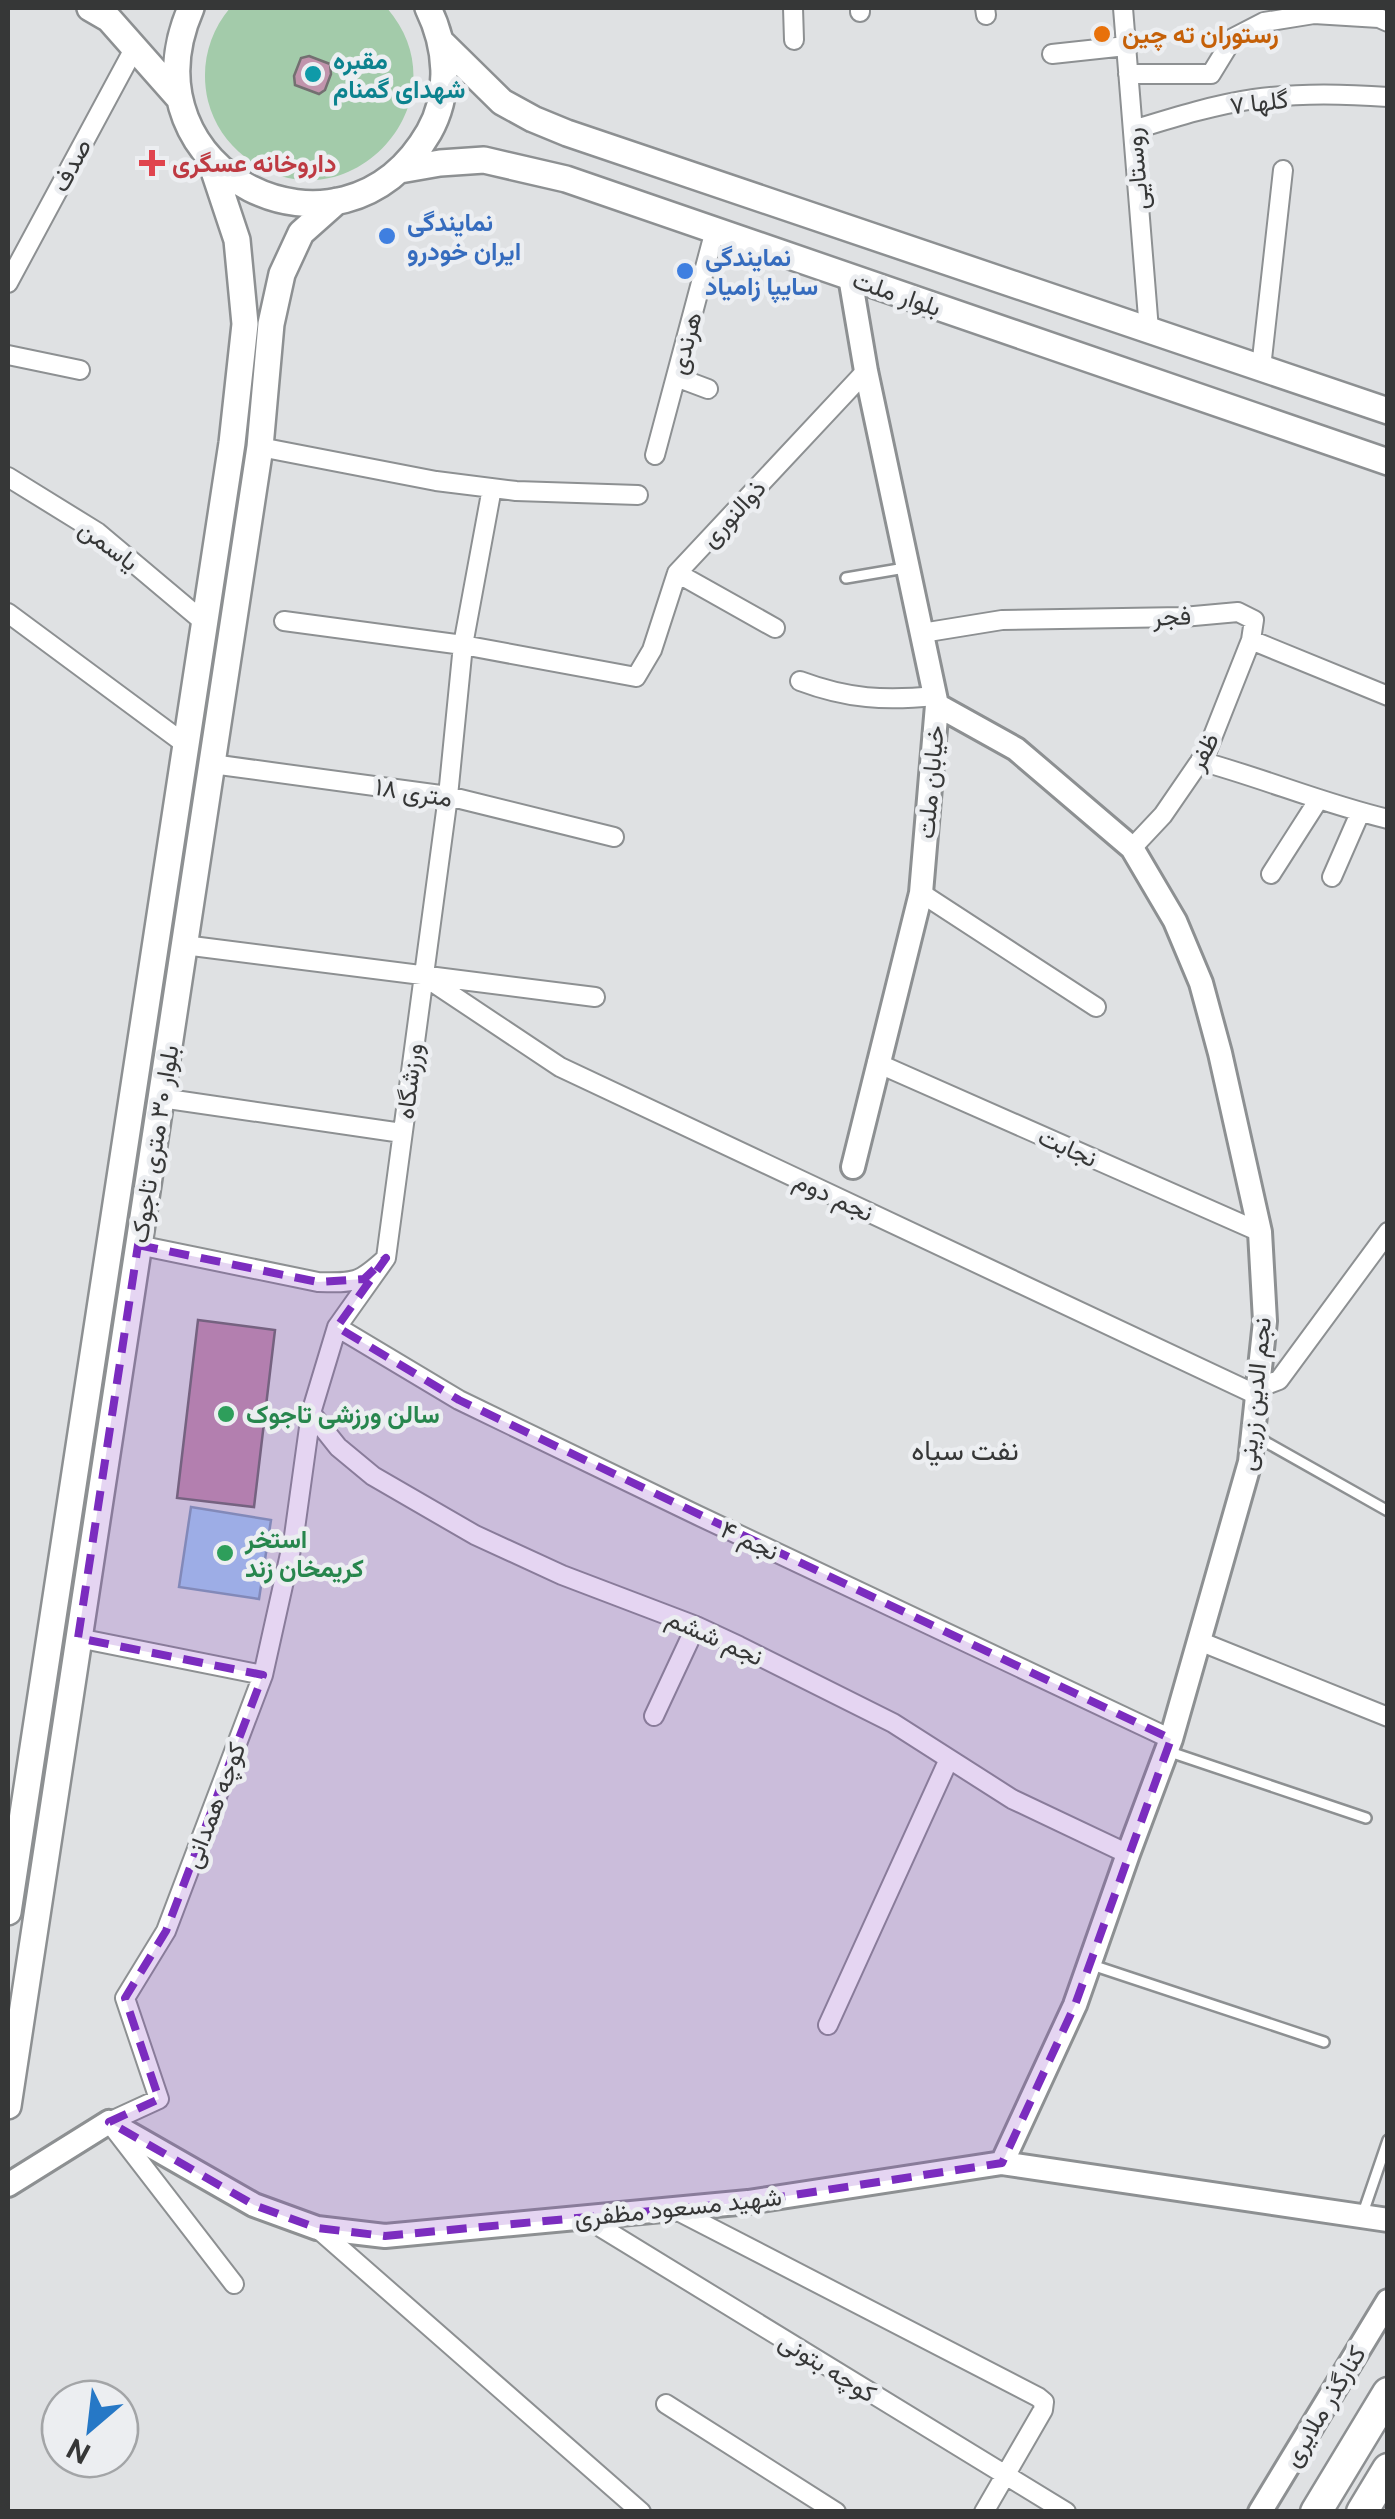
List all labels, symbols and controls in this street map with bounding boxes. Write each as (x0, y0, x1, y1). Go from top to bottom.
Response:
place label: رستوران ته چین (1122, 19, 1279, 52)
marker: رستوران ته چین (1091, 23, 1113, 45)
place label: مقبره شهدای گمنام (333, 45, 465, 106)
marker: مقبره شهدای گمنام (302, 63, 324, 85)
street label: گلها ۷ (1228, 84, 1290, 121)
street label: روستایی (1117, 126, 1156, 211)
street label: صدف (45, 133, 97, 197)
place label: داروخانه عسگری (172, 148, 337, 179)
marker: داروخانه عسگری (141, 152, 163, 174)
place label: نمایندگی ایران خودرو (407, 207, 521, 267)
marker: نمایندگی ایران خودرو (376, 225, 398, 247)
place label: نمایندگی سایپا زامیاد (705, 242, 818, 304)
marker: نمایندگی سایپا زامیاد (674, 260, 696, 282)
street label: بلوار ملت (849, 264, 945, 323)
street label: هرندی (662, 309, 709, 378)
street label: ذوالنوری (694, 473, 773, 554)
street label: یاسمن (73, 513, 145, 578)
street label: فجر (1151, 600, 1192, 633)
street label: خیابان ملت (910, 724, 950, 840)
street label: ظفر (1180, 727, 1226, 776)
street label: ۱۸ متری (373, 771, 455, 814)
street label: ورزشگاه (389, 1041, 430, 1121)
street label: بلوار ۳۰ متری تاجوک (124, 1043, 185, 1245)
street label: نجابت (1034, 1121, 1102, 1173)
street label: نجم دوم (789, 1165, 878, 1229)
street label: نجم الدین زرینی (1231, 1316, 1279, 1473)
place label: سالن ورزشی تاجوک (246, 1399, 440, 1430)
marker: سالن ورزشی تاجوک (215, 1403, 237, 1425)
district label: نفت سیاه (911, 1433, 1019, 1466)
street label: نجم ۴ (715, 1514, 784, 1568)
place label: استخر کریمخان زند (244, 1524, 364, 1584)
marker: استخر کریمخان زند (214, 1542, 236, 1564)
street label: نجم ششم (661, 1602, 768, 1673)
street label: کوچه همدانی (176, 1738, 254, 1873)
street label: شهید مسعود مظفری (573, 2181, 783, 2234)
street label: کوچه بتونی (773, 2325, 882, 2410)
street label: کنارگذر ملایری (1276, 2340, 1373, 2472)
north arrow (40, 2379, 140, 2479)
text: N (61, 2432, 95, 2471)

